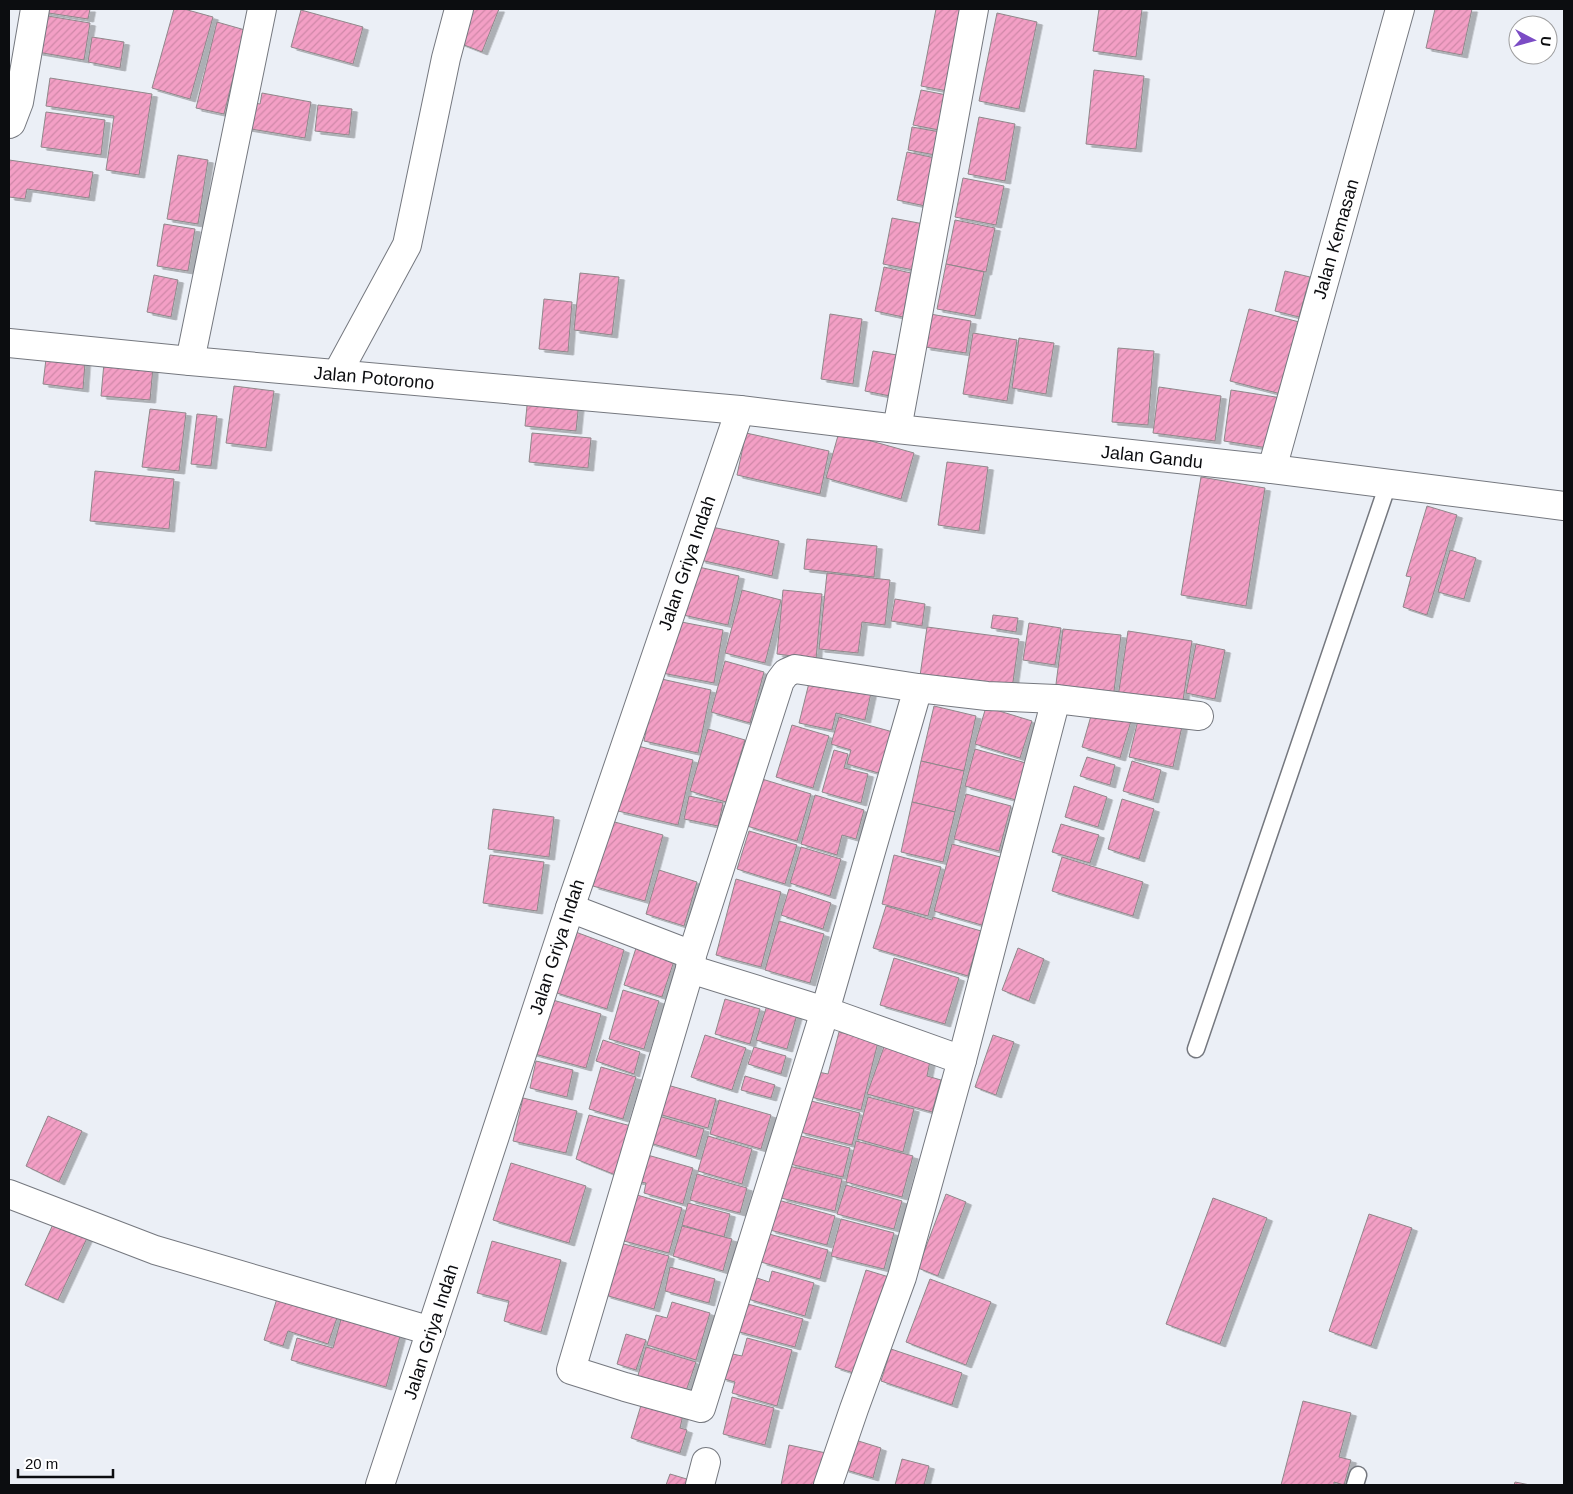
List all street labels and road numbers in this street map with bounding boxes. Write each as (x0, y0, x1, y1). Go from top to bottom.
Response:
street label: Jalan Kemasan (1309, 177, 1363, 301)
street label: Jalan Potorono (313, 363, 435, 393)
street label: Jalan Gandu (1100, 442, 1204, 472)
street label: Jalan Griya Indah (655, 493, 719, 633)
street label: Jalan Griya Indah (526, 877, 588, 1017)
street label: Jalan Griya Indah (400, 1262, 462, 1402)

